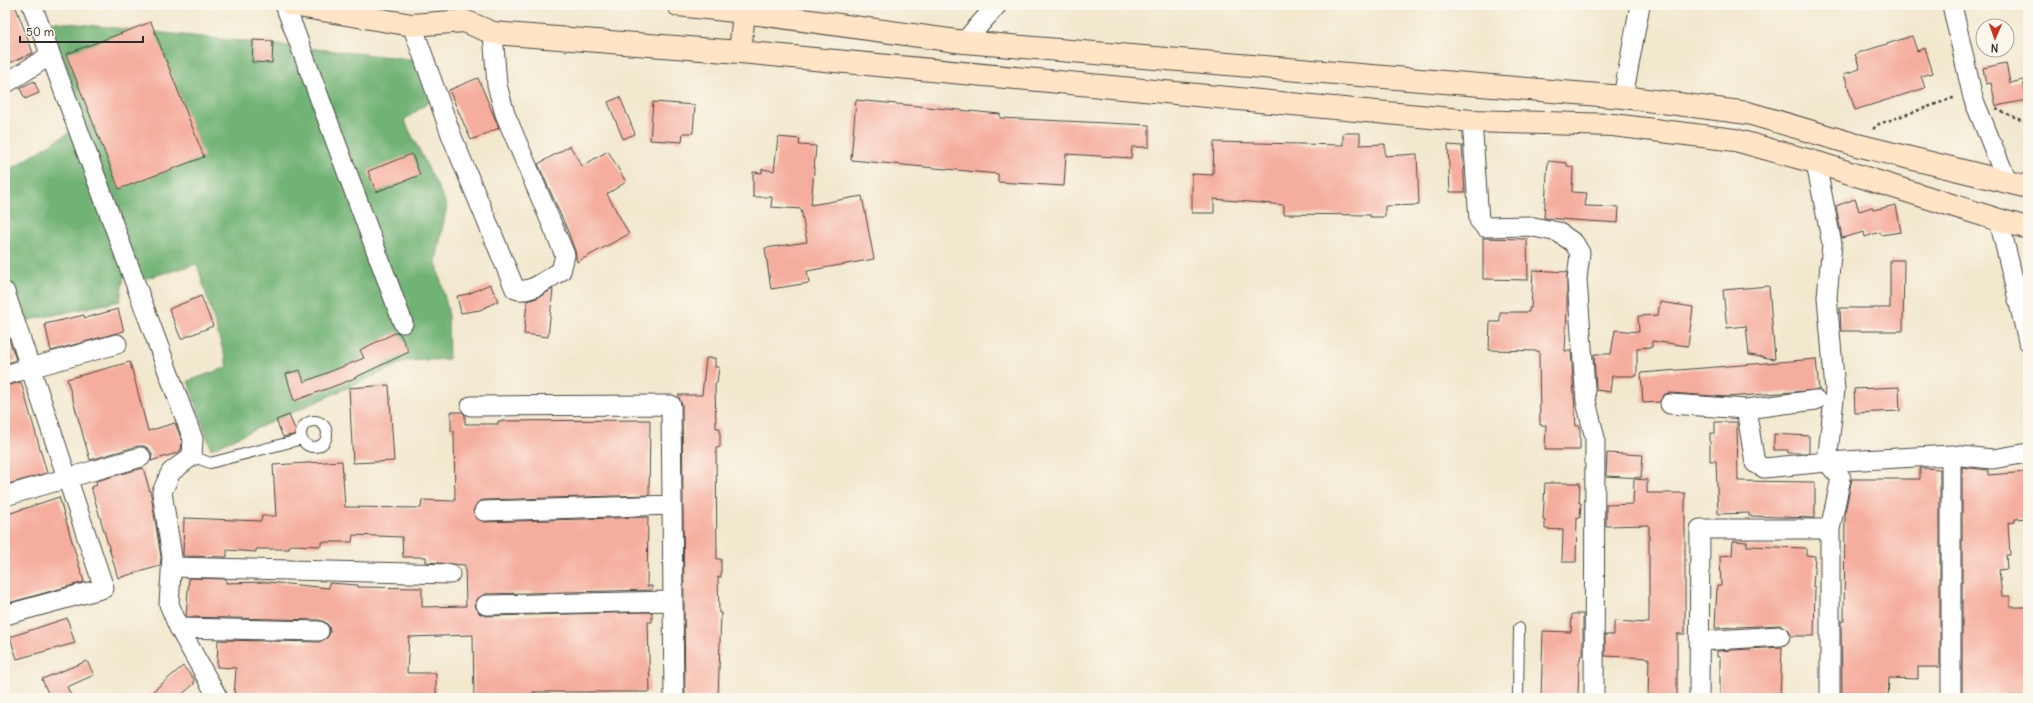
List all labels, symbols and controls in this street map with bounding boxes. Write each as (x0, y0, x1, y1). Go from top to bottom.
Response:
scale bar (20, 18, 143, 44)
north arrow (1975, 18, 2015, 58)
text: 50 m (26, 24, 55, 39)
text: N (1991, 41, 1999, 55)

